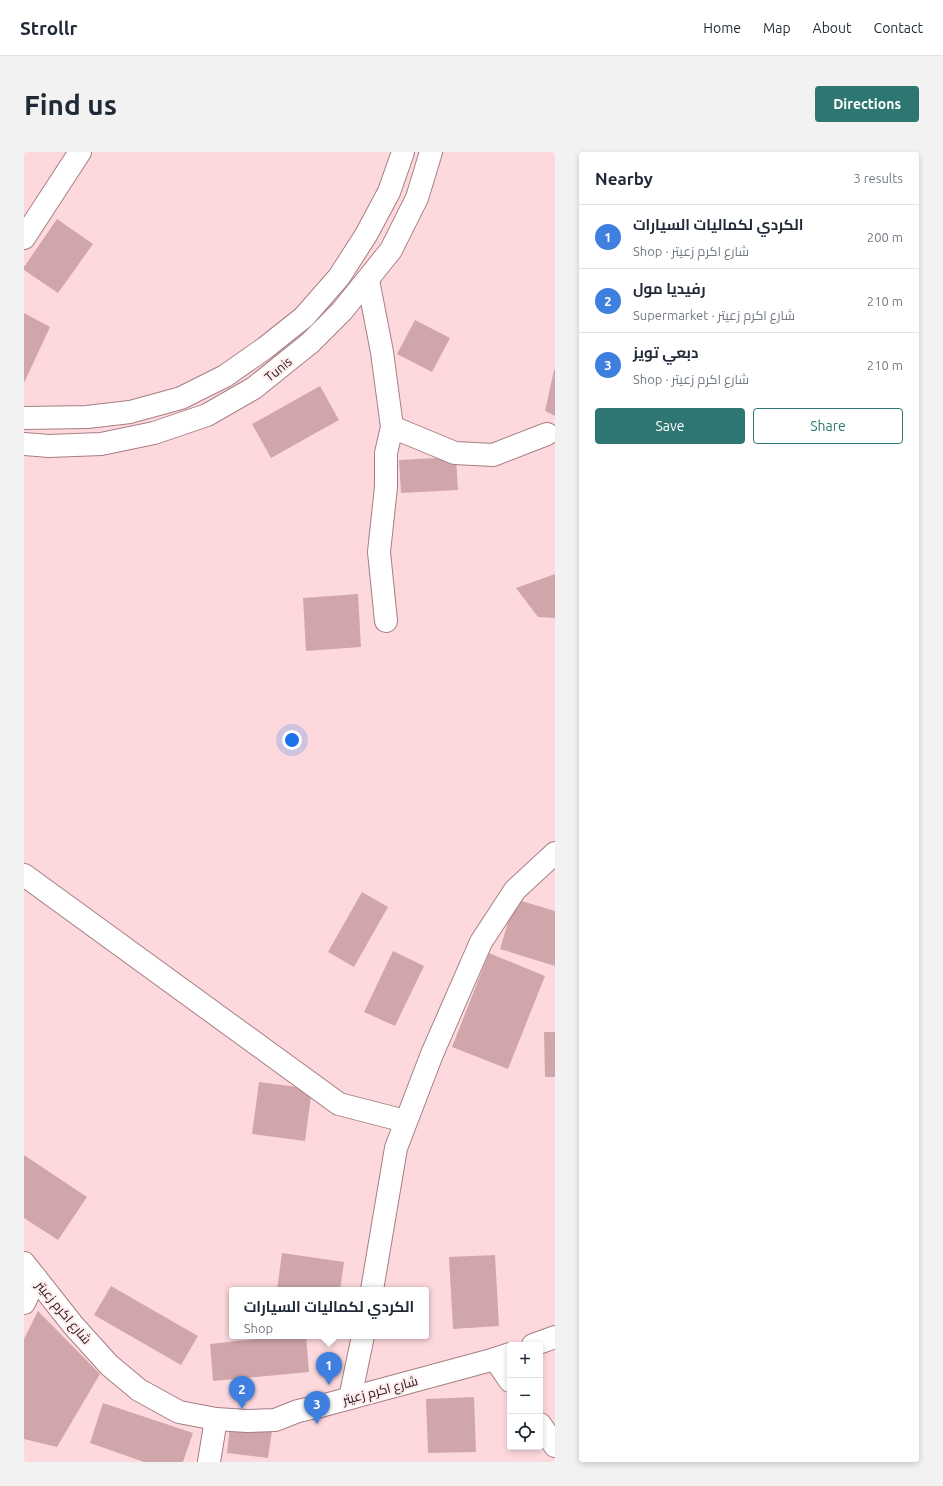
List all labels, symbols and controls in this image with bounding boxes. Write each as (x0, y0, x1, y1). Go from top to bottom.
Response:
text: Strollr (20, 17, 77, 39)
text: Home (703, 20, 741, 36)
text: Map (763, 20, 791, 36)
text: About (813, 20, 852, 36)
text: Contact (874, 20, 923, 36)
button: Directions (815, 86, 919, 122)
text: Find us (24, 89, 117, 120)
text: Nearby (595, 169, 653, 188)
text: 3 results (853, 171, 903, 185)
text: الكردي لكماليات السيارات (633, 216, 804, 233)
text: 1 (604, 230, 612, 244)
text: 200 m (867, 230, 903, 244)
text: Shop · شارع اكرم زعيتر (633, 244, 749, 258)
text: رفيديا مول (633, 280, 706, 297)
text: 2 (604, 294, 612, 308)
text: 210 m (867, 294, 903, 308)
text: Supermarket · شارع اكرم زعيتر (633, 308, 795, 322)
text: دبعي تويز (633, 344, 698, 361)
street label: Tunis (262, 354, 295, 384)
text: 3 (604, 358, 612, 372)
text: 210 m (867, 358, 903, 372)
text: Shop · شارع اكرم زعيتر (633, 372, 749, 386)
button: Save (595, 408, 745, 444)
button: Share (753, 408, 903, 444)
your location (282, 730, 302, 750)
street label: شارع اكرم زعيتر (31, 1277, 94, 1348)
popup (229, 1287, 429, 1339)
text: الكردي لكماليات السيارات (244, 1298, 414, 1315)
text: Shop (244, 1321, 273, 1335)
map controls (507, 1342, 543, 1450)
button: + (507, 1342, 543, 1378)
pin: 1 (316, 1352, 342, 1385)
street label: شارع اكرم زعيتر (340, 1373, 420, 1410)
pin: 2 (229, 1376, 255, 1409)
button: − (507, 1378, 543, 1414)
pin: 3 (304, 1391, 330, 1424)
button: locate (507, 1414, 543, 1450)

